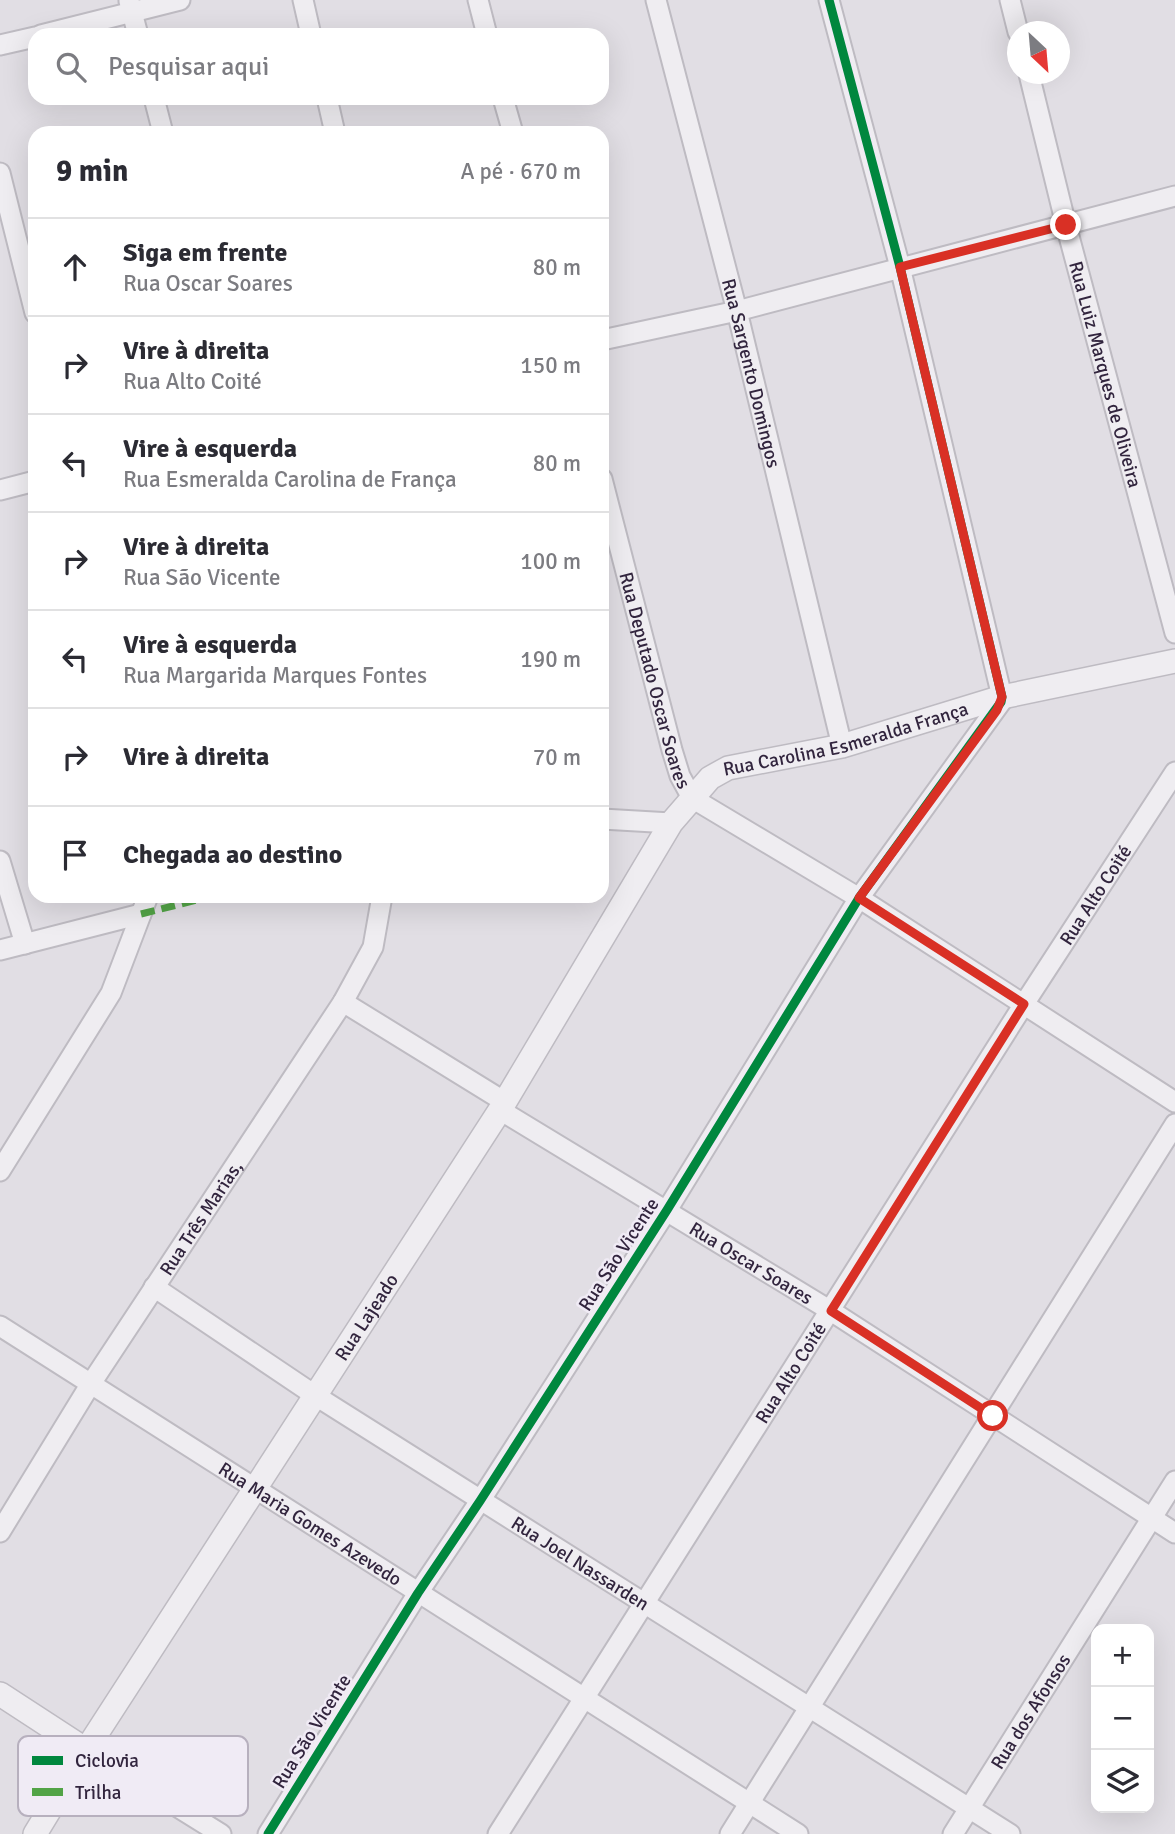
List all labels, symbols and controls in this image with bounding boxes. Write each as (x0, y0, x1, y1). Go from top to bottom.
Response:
north arrow (1007, 21, 1070, 84)
search box (28, 28, 609, 105)
icon: search (52, 48, 90, 86)
text: Pesquisar aqui (108, 51, 269, 83)
text: 9 min (56, 153, 128, 190)
text: A pé · 670 m (460, 157, 581, 186)
route end (1050, 209, 1081, 240)
text: Siga em frente (123, 237, 287, 269)
icon: ahead (56, 248, 94, 286)
text: 80 m (533, 253, 581, 282)
street label: Rua Luiz Marques de Oliveira (1063, 259, 1147, 490)
text: Rua Oscar Soares (123, 269, 293, 298)
street label: Rua Sargento Domingos (716, 276, 785, 470)
text: Vire à direita (123, 335, 269, 367)
icon: right (56, 346, 94, 384)
text: 150 m (520, 351, 581, 380)
text: Rua Alto Coité (123, 367, 262, 396)
text: Vire à esquerda (123, 433, 297, 465)
icon: left (56, 444, 94, 482)
text: 80 m (533, 449, 581, 478)
text: Rua Esmeralda Carolina de França (123, 465, 457, 494)
text: Vire à direita (123, 531, 269, 563)
icon: right (56, 542, 94, 580)
text: 100 m (520, 547, 581, 576)
text: Rua São Vicente (123, 563, 281, 592)
street label: Rua Deputado Oscar Soares (614, 570, 696, 793)
text: Vire à esquerda (123, 629, 297, 661)
icon: left (56, 640, 94, 678)
text: 190 m (520, 645, 581, 674)
text: Rua Margarida Marques Fontes (123, 661, 427, 690)
street label: Rua Carolina Esmeralda França (721, 697, 971, 782)
icon: right (56, 738, 94, 776)
text: Vire à direita (123, 741, 269, 773)
text: 70 m (533, 743, 581, 772)
icon: arrive (56, 836, 94, 874)
text: Chegada ao destino (123, 839, 342, 871)
street label: Rua Alto Coité (1055, 841, 1137, 950)
street label: Rua Três Marias, (155, 1156, 248, 1280)
street label: Rua São Vicente (573, 1193, 664, 1316)
street label: Rua Oscar Soares (685, 1217, 817, 1310)
street label: Rua Lajeado (330, 1269, 404, 1366)
street label: Rua Alto Coité (750, 1318, 832, 1428)
route start (977, 1400, 1008, 1431)
street label: Rua Maria Gomes Azevedo (214, 1457, 406, 1592)
street label: Rua Joel Nassarden (506, 1511, 653, 1616)
map controls (1091, 1624, 1154, 1813)
button: + (1091, 1624, 1154, 1687)
street label: Rua dos Afonsos (986, 1650, 1076, 1774)
street label: Rua São Vicente (267, 1670, 357, 1793)
button: − (1091, 1687, 1154, 1750)
legend (18, 1736, 248, 1816)
text: Ciclovia (75, 1749, 139, 1773)
button: layers (1091, 1750, 1154, 1813)
text: Trilha (75, 1781, 121, 1805)

